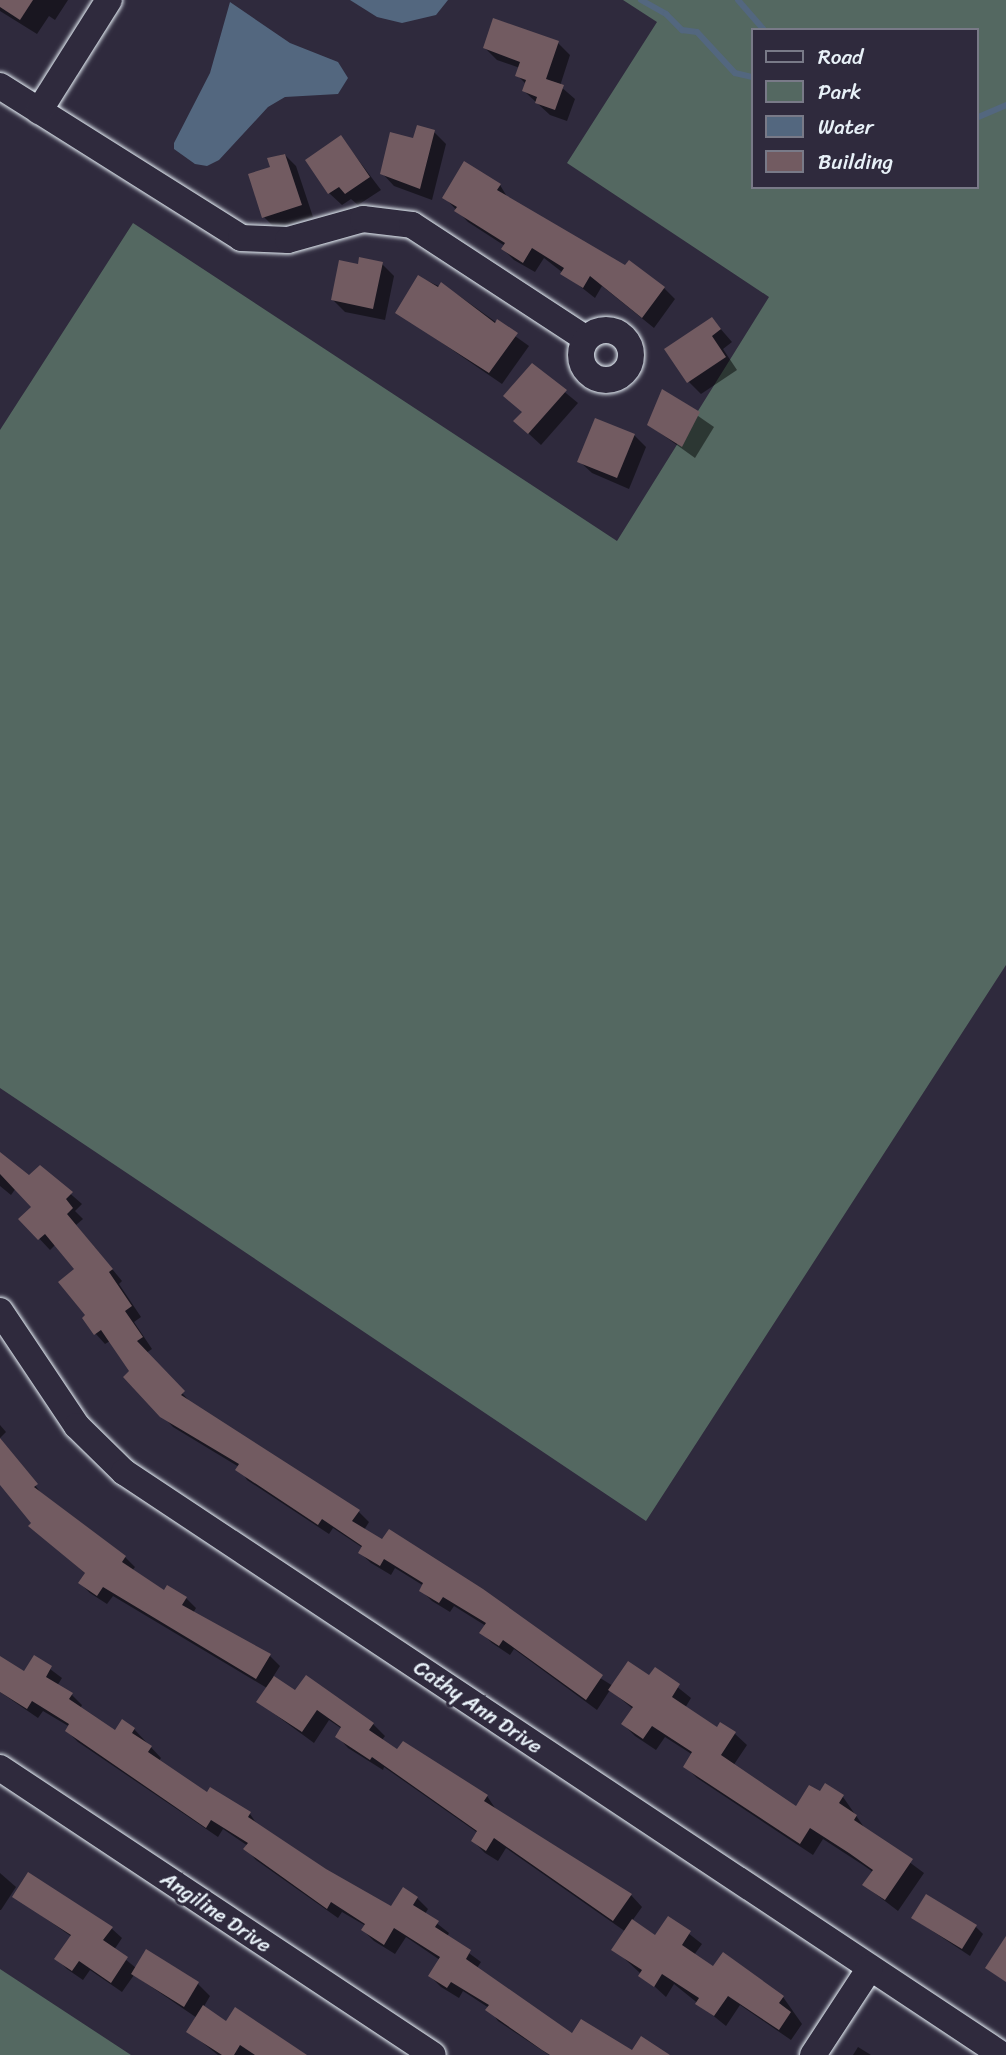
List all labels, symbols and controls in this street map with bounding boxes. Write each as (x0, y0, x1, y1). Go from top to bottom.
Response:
legend (750, 28, 978, 189)
text: Road (818, 38, 863, 76)
text: Park (818, 73, 861, 111)
text: Water (818, 108, 873, 146)
text: Building (818, 143, 893, 181)
street label: Cathy Ann Drive (409, 1655, 547, 1759)
street label: Angiline Drive (156, 1866, 276, 1958)

